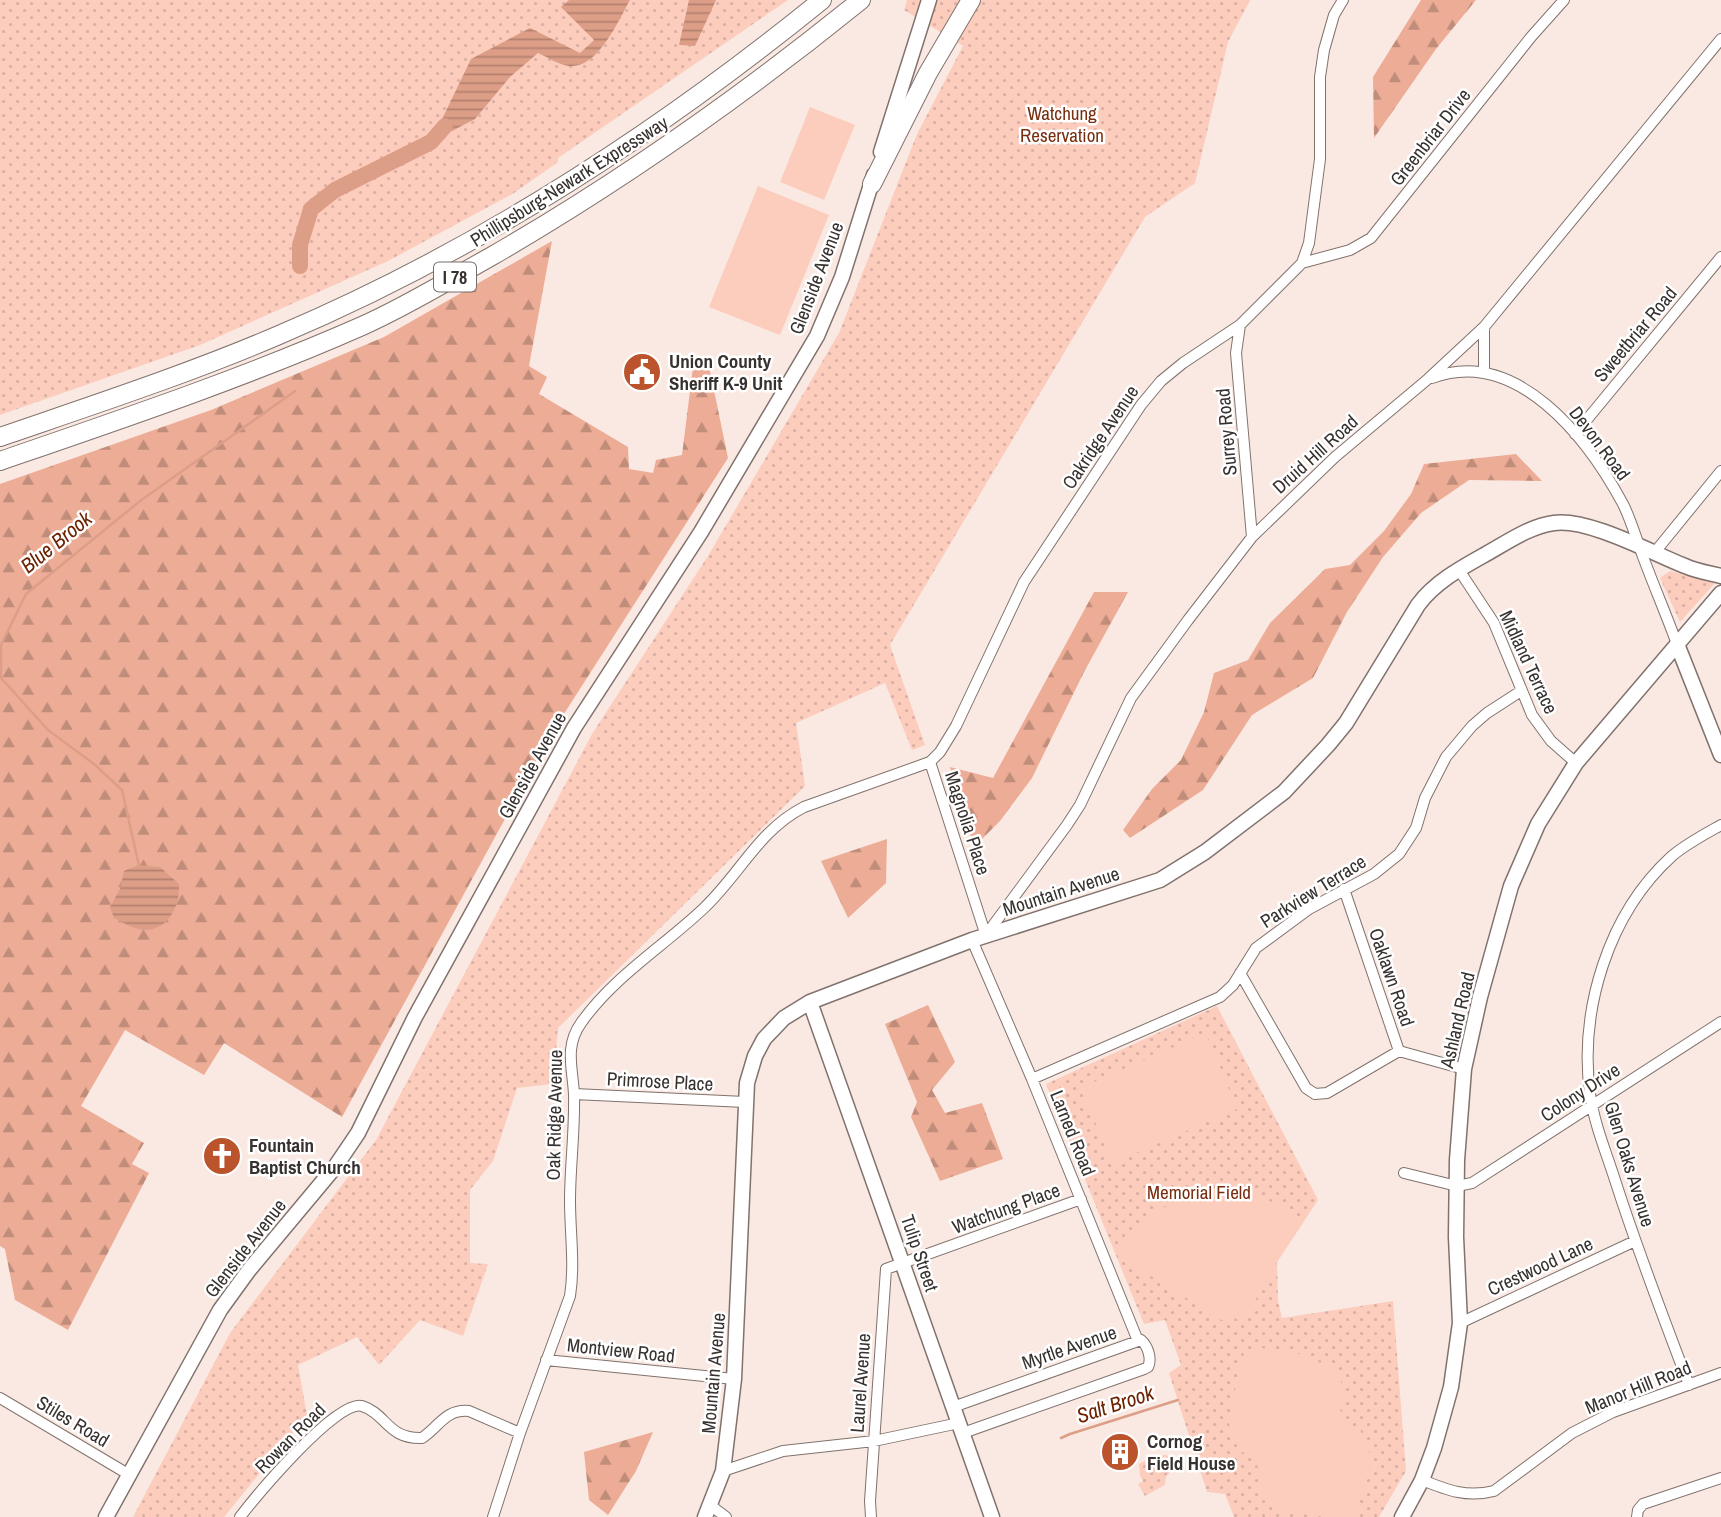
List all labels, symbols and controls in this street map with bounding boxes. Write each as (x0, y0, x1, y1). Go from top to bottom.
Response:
street label: Greenbriar Drive (1384, 83, 1476, 191)
park label: Watchung Reservation (1020, 100, 1104, 148)
street label: Phillipsburg-Newark Expressway (465, 109, 673, 253)
street label: Glenside Avenue (783, 218, 849, 338)
road number: I 78 (434, 262, 476, 292)
street label: Sweetbriar Road (1587, 281, 1683, 387)
place label: Union County Sheriff K-9 Unit (669, 348, 782, 396)
public building icon: Union County Sheriff K-9 Unit (621, 351, 663, 393)
street label: Oakridge Avenue (1056, 380, 1144, 494)
street label: Surrey Road (1209, 387, 1243, 477)
street label: Devon Road (1564, 401, 1636, 485)
street label: Druid Hill Road (1267, 409, 1363, 499)
water label: Blue Brook (14, 503, 99, 580)
street label: Midland Terrace (1494, 606, 1564, 718)
street label: Glenside Avenue (492, 707, 572, 823)
street label: Magnolia Place (939, 768, 997, 878)
street label: Parkview Terrace (1255, 848, 1371, 934)
street label: Mountain Avenue (999, 860, 1123, 922)
street label: Oaklawn Road (1363, 924, 1421, 1030)
street label: Ashland Road (1433, 969, 1481, 1072)
street label: Oak Ridge Avenue (540, 1050, 568, 1180)
street label: Colony Drive (1535, 1057, 1625, 1127)
street label: Primrose Place (606, 1065, 714, 1097)
street label: Larned Road (1044, 1086, 1102, 1180)
street label: Glen Oaks Avenue (1599, 1098, 1661, 1230)
place label: Fountain Baptist Church (249, 1132, 361, 1180)
church icon: Fountain Baptist Church (201, 1135, 243, 1177)
street label: Watchung Place (949, 1176, 1063, 1240)
park label: Memorial Field (1147, 1179, 1251, 1205)
street label: Glenside Avenue (198, 1193, 292, 1303)
street label: Tulip Street (895, 1211, 945, 1295)
street label: Crestwood Lane (1483, 1230, 1597, 1302)
street label: Mountain Avenue (695, 1312, 731, 1434)
street label: Myrtle Avenue (1018, 1319, 1120, 1375)
street label: Montview Road (566, 1331, 676, 1369)
street label: Laurel Avenue (844, 1333, 876, 1433)
street label: Manor Hill Road (1581, 1354, 1695, 1420)
water label: Salt Brook (1073, 1378, 1159, 1430)
street label: Stiles Road (32, 1389, 114, 1453)
street label: Rowan Road (249, 1397, 331, 1479)
place label: Cornog Field House (1147, 1428, 1236, 1476)
building icon: Cornog Field House (1099, 1431, 1141, 1473)

